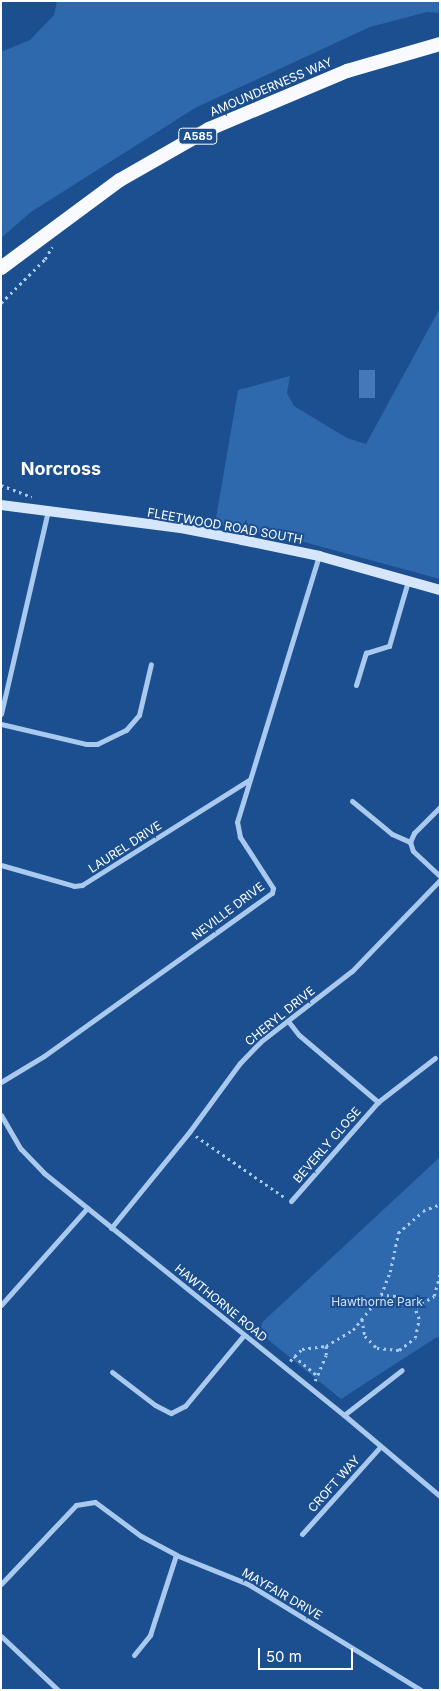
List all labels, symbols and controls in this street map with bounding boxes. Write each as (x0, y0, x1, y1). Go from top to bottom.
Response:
street label: AMOUNDERNESS WAY (208, 55, 334, 119)
road number: A585 (178, 128, 218, 144)
district label: Norcross (21, 458, 101, 480)
street label: FLEETWOOD ROAD SOUTH (146, 505, 304, 547)
street label: LAUREL DRIVE (86, 818, 164, 876)
street label: NEVILLE DRIVE (189, 879, 267, 943)
street label: CHERYL DRIVE (242, 983, 318, 1049)
street label: BEVERLY CLOSE (290, 1104, 364, 1186)
street label: HAWTHORNE ROAD (172, 1261, 270, 1345)
park label: Hawthorne Park (331, 1295, 423, 1309)
street label: CROFT WAY (305, 1453, 363, 1515)
street label: MAYFAIR DRIVE (239, 1565, 325, 1623)
scale bar (261, 1638, 356, 1670)
text: 50 m (266, 1647, 302, 1666)

